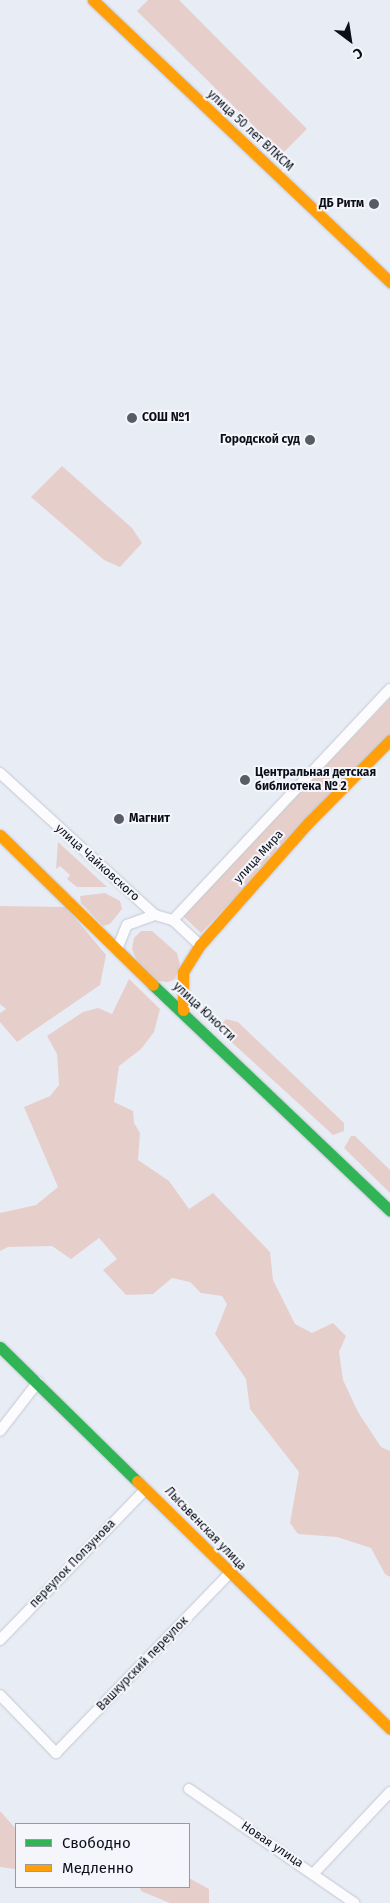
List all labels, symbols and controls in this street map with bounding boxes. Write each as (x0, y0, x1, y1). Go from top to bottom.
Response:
north arrow (325, 15, 375, 65)
text: С (350, 44, 366, 63)
street label: улица 50 лет ВЛКСМ (204, 87, 296, 175)
place label: ДБ Ритм (319, 197, 364, 211)
marker: ДБ Ритм (368, 198, 380, 210)
place label: СОШ №1 (142, 411, 190, 425)
marker: СОШ №1 (126, 412, 138, 424)
place label: Городской суд (220, 433, 300, 447)
marker: Городской суд (304, 434, 316, 446)
place label: Центральная детская библиотека № 2 (255, 766, 376, 794)
marker: Центральная детская библиотека № 2 (239, 774, 251, 786)
place label: Магнит (129, 812, 170, 826)
marker: Магнит (113, 813, 125, 825)
street label: улица Чайковского (52, 821, 142, 905)
street label: улица Мира (231, 827, 287, 887)
street label: улица Юности (170, 979, 238, 1045)
street label: Лысьвенская улица (161, 1484, 249, 1574)
street label: переулок Ползунова (27, 1517, 119, 1611)
street label: Вашкурский переулок (94, 1614, 192, 1714)
street label: Новая улица (238, 1819, 306, 1871)
legend (15, 1823, 190, 1888)
text: Свободно (62, 1834, 131, 1852)
text: Медленно (62, 1859, 134, 1877)

